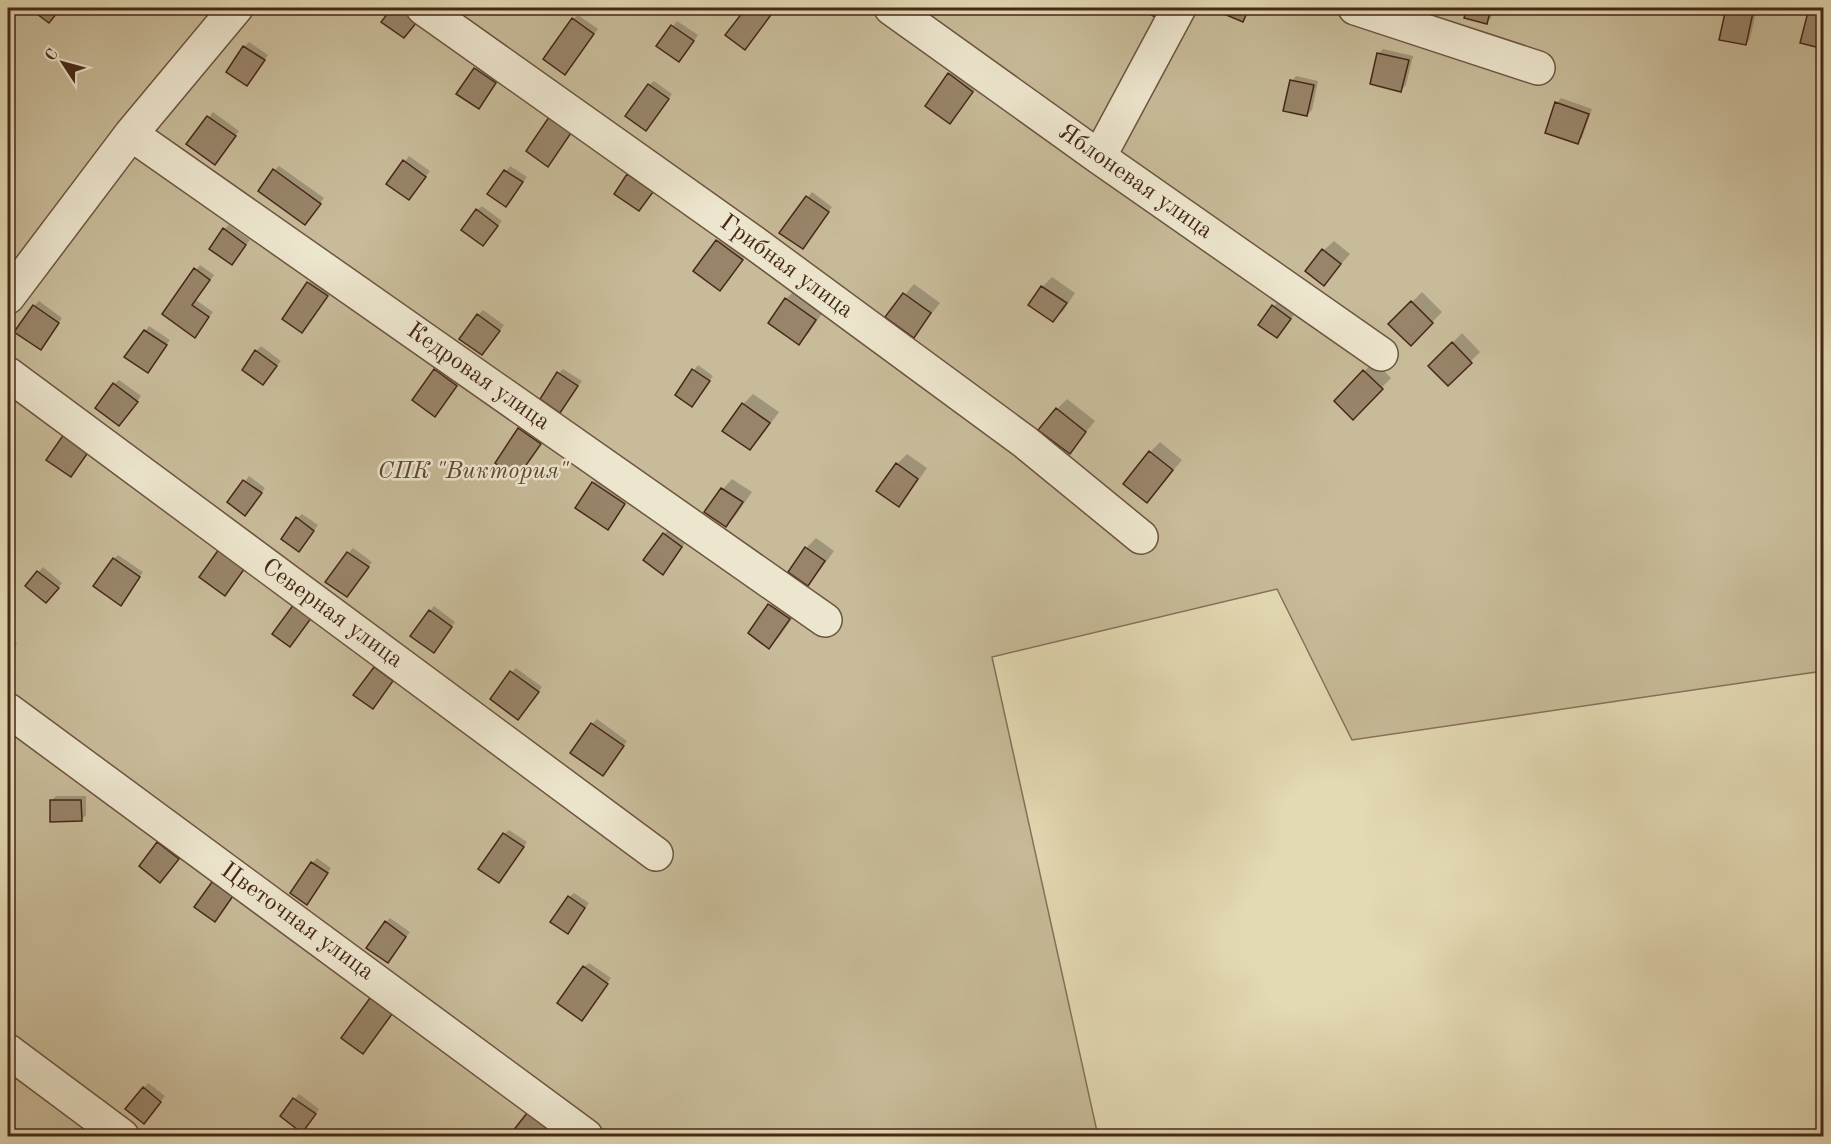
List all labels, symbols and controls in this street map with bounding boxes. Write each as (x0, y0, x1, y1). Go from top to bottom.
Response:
north arrow (33, 33, 93, 93)
text: С (43, 46, 62, 64)
street label: Яблоневая улица (1054, 120, 1217, 244)
street label: Грибная улица (715, 211, 857, 323)
street label: Кедровая улица (402, 319, 554, 435)
park label: СПК "Виктория" (377, 460, 570, 484)
street label: Северная улица (257, 555, 407, 673)
street label: Цветочная улица (216, 859, 378, 985)

